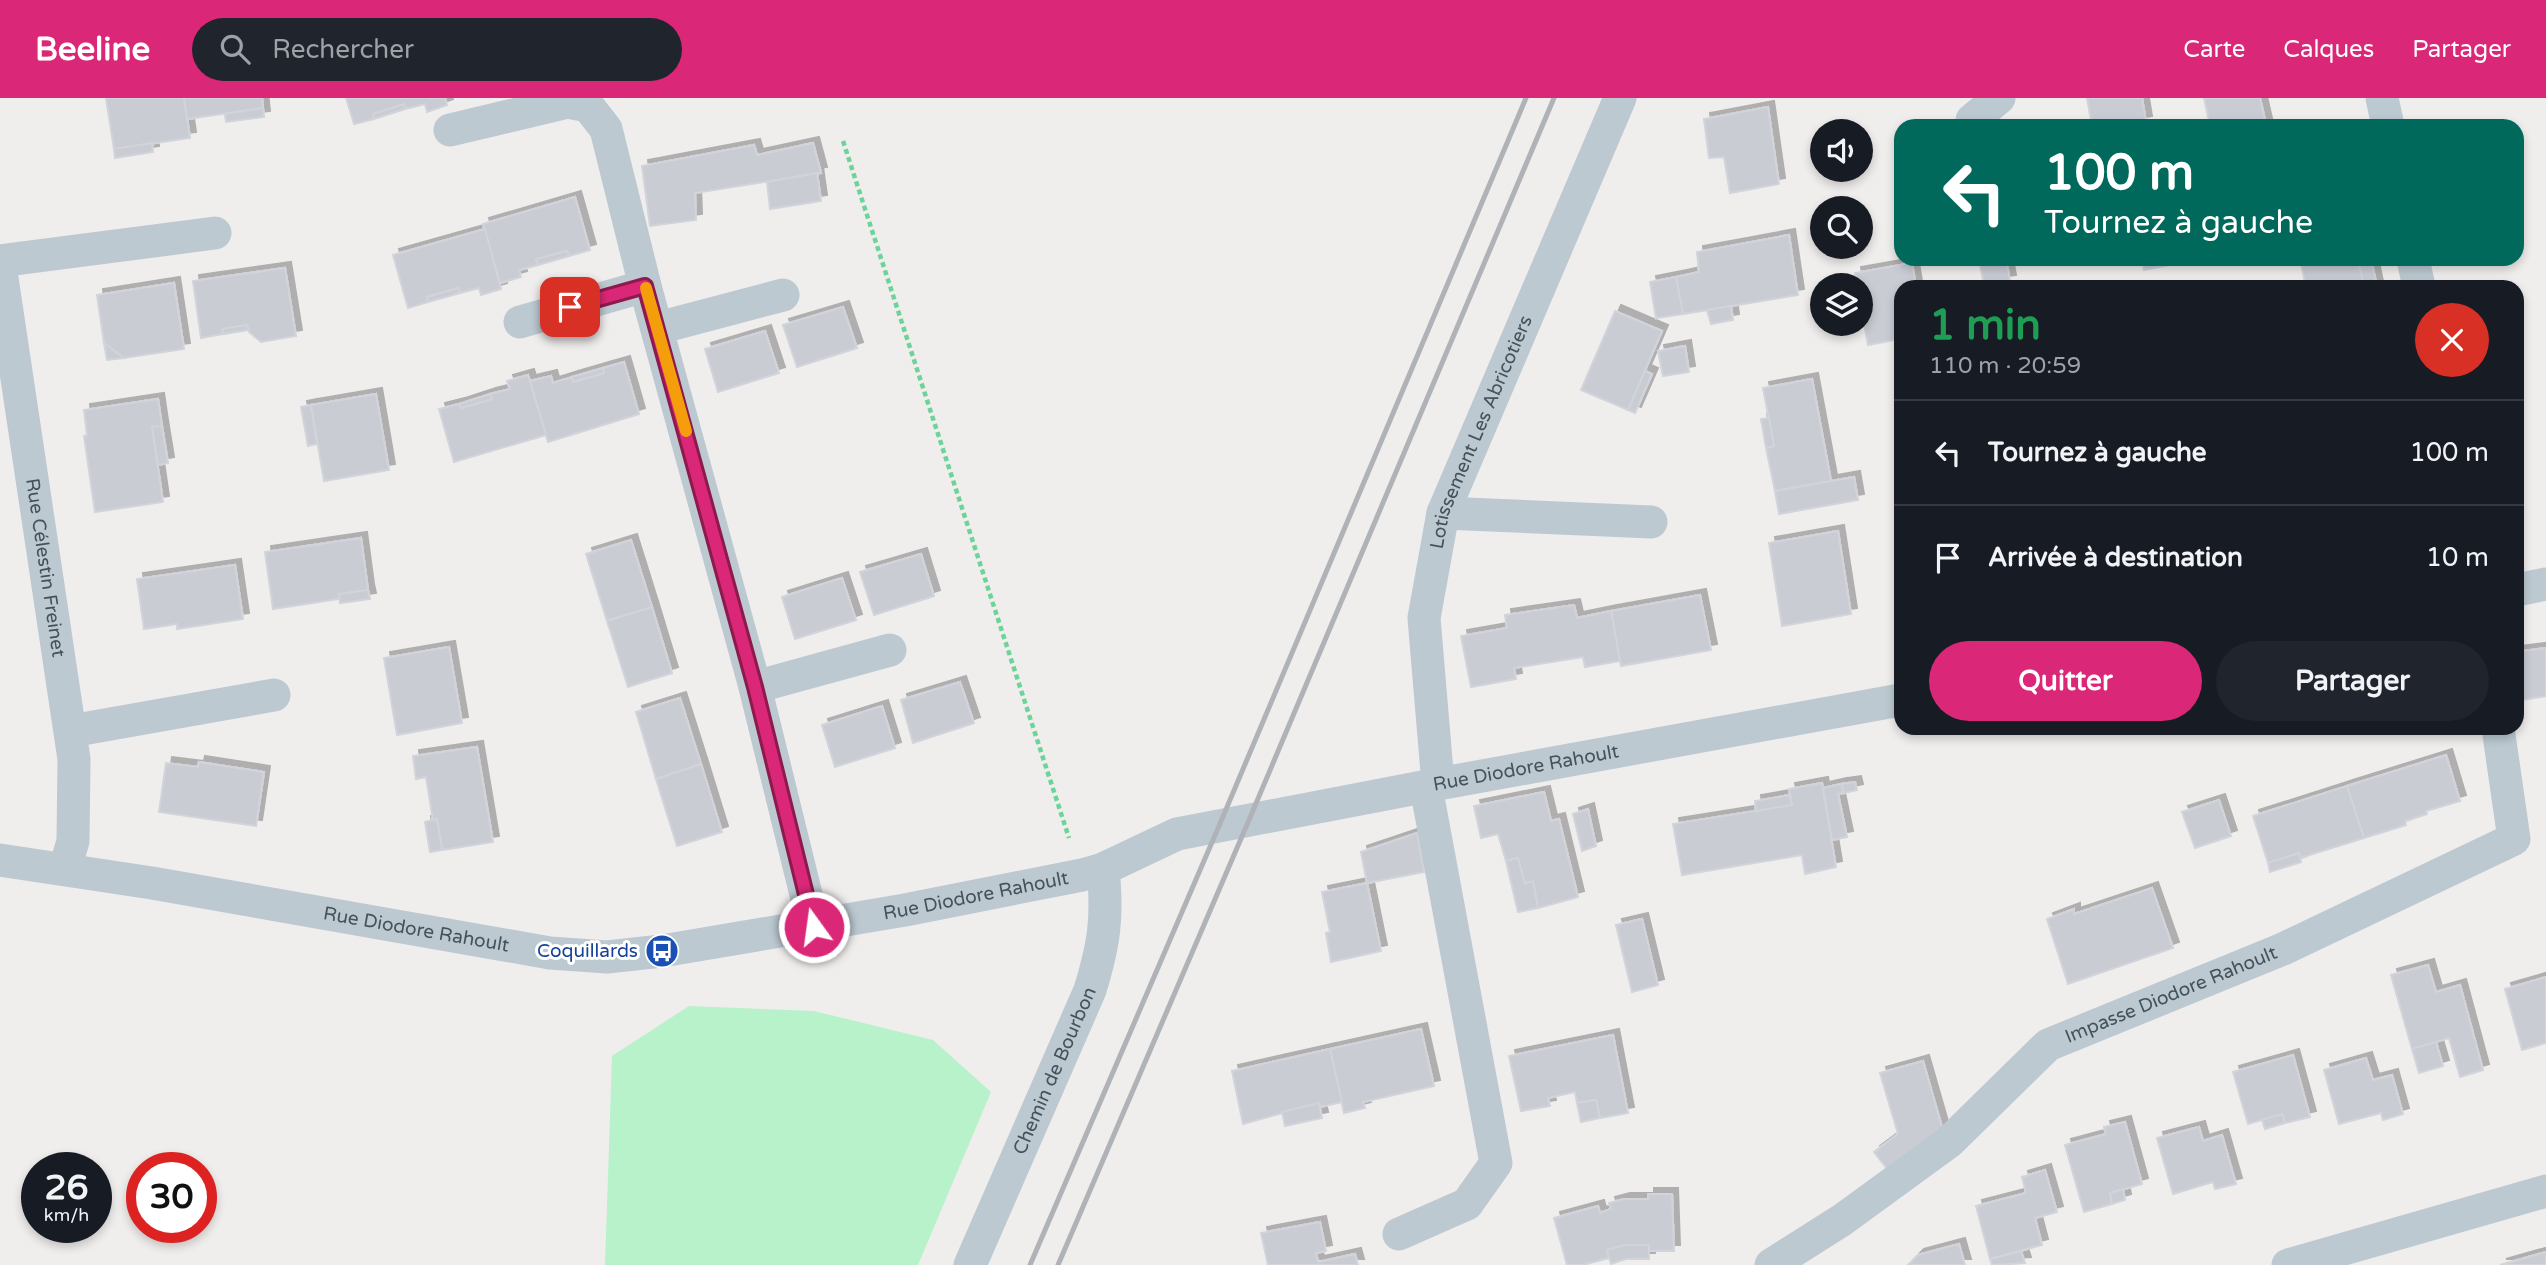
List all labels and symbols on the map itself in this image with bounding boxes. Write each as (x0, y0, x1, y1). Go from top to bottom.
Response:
pin (540, 277, 600, 337)
street label: Lotissement Les Abricotiers (1426, 312, 1537, 551)
street label: Rue Célestin Freinet (21, 477, 70, 659)
street label: Rue Diodore Rahoult (1431, 740, 1621, 796)
street label: Rue Diodore Rahoult (882, 867, 1070, 925)
position arrow (777, 890, 851, 964)
street label: Rue Diodore Rahoult (322, 902, 511, 957)
bus stop icon: Coquillards (643, 932, 681, 970)
place label: Coquillards (537, 940, 638, 962)
street label: Impasse Diodore Rahoult (2062, 942, 2280, 1048)
street label: Chemin de Bourbon (1009, 984, 1101, 1158)
speed limit sign: 30 (126, 1152, 217, 1243)

